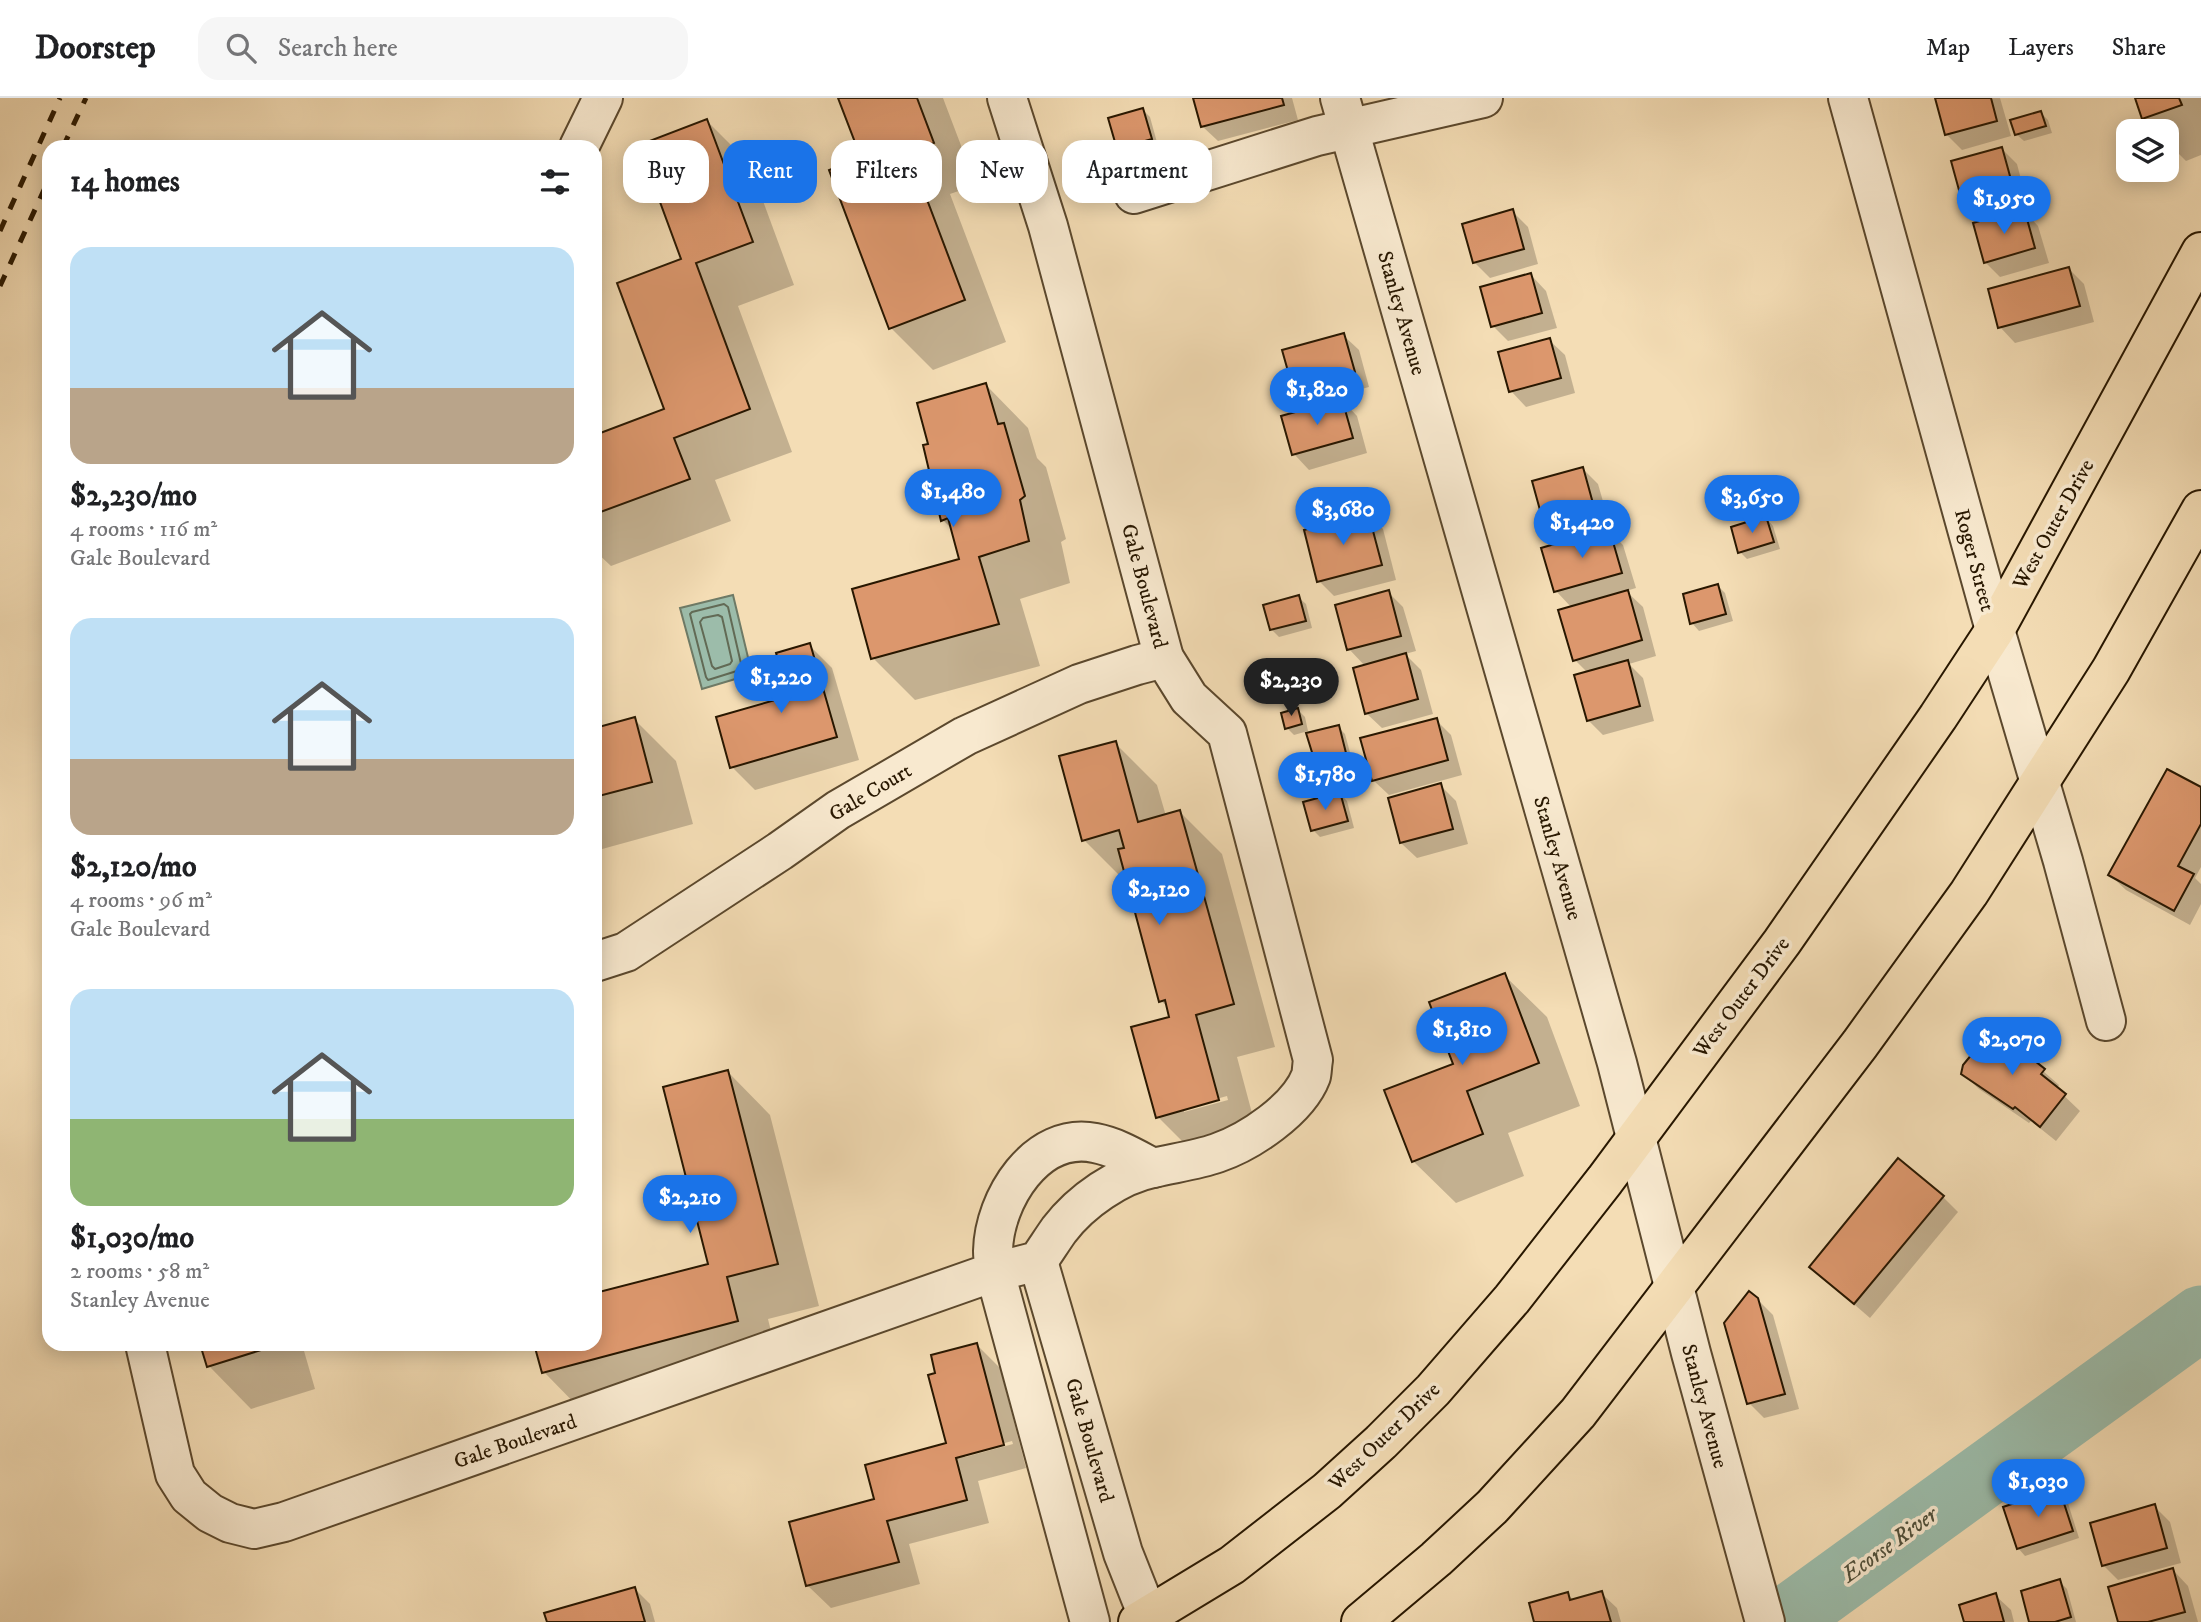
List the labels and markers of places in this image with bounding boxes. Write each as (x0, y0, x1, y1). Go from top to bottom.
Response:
pin: $1,950 (1947, 176, 2061, 236)
pin: $1,820 (1260, 368, 1374, 427)
pin: $1,480 (896, 470, 1010, 529)
pin: $3,650 (1695, 476, 1809, 535)
pin: $3,680 (1286, 488, 1400, 547)
pin: $1,420 (1525, 500, 1639, 560)
pin: $1,220 (724, 656, 838, 715)
pin: $2,230 (1234, 658, 1348, 718)
pin: $1,780 (1268, 752, 1382, 812)
pin: $2,120 (1102, 868, 1216, 927)
pin: $1,810 (1405, 1007, 1519, 1067)
pin: $2,070 (1955, 1018, 2069, 1077)
pin: $2,210 (633, 1176, 747, 1235)
pin: $1,030 (1981, 1460, 2095, 1519)

